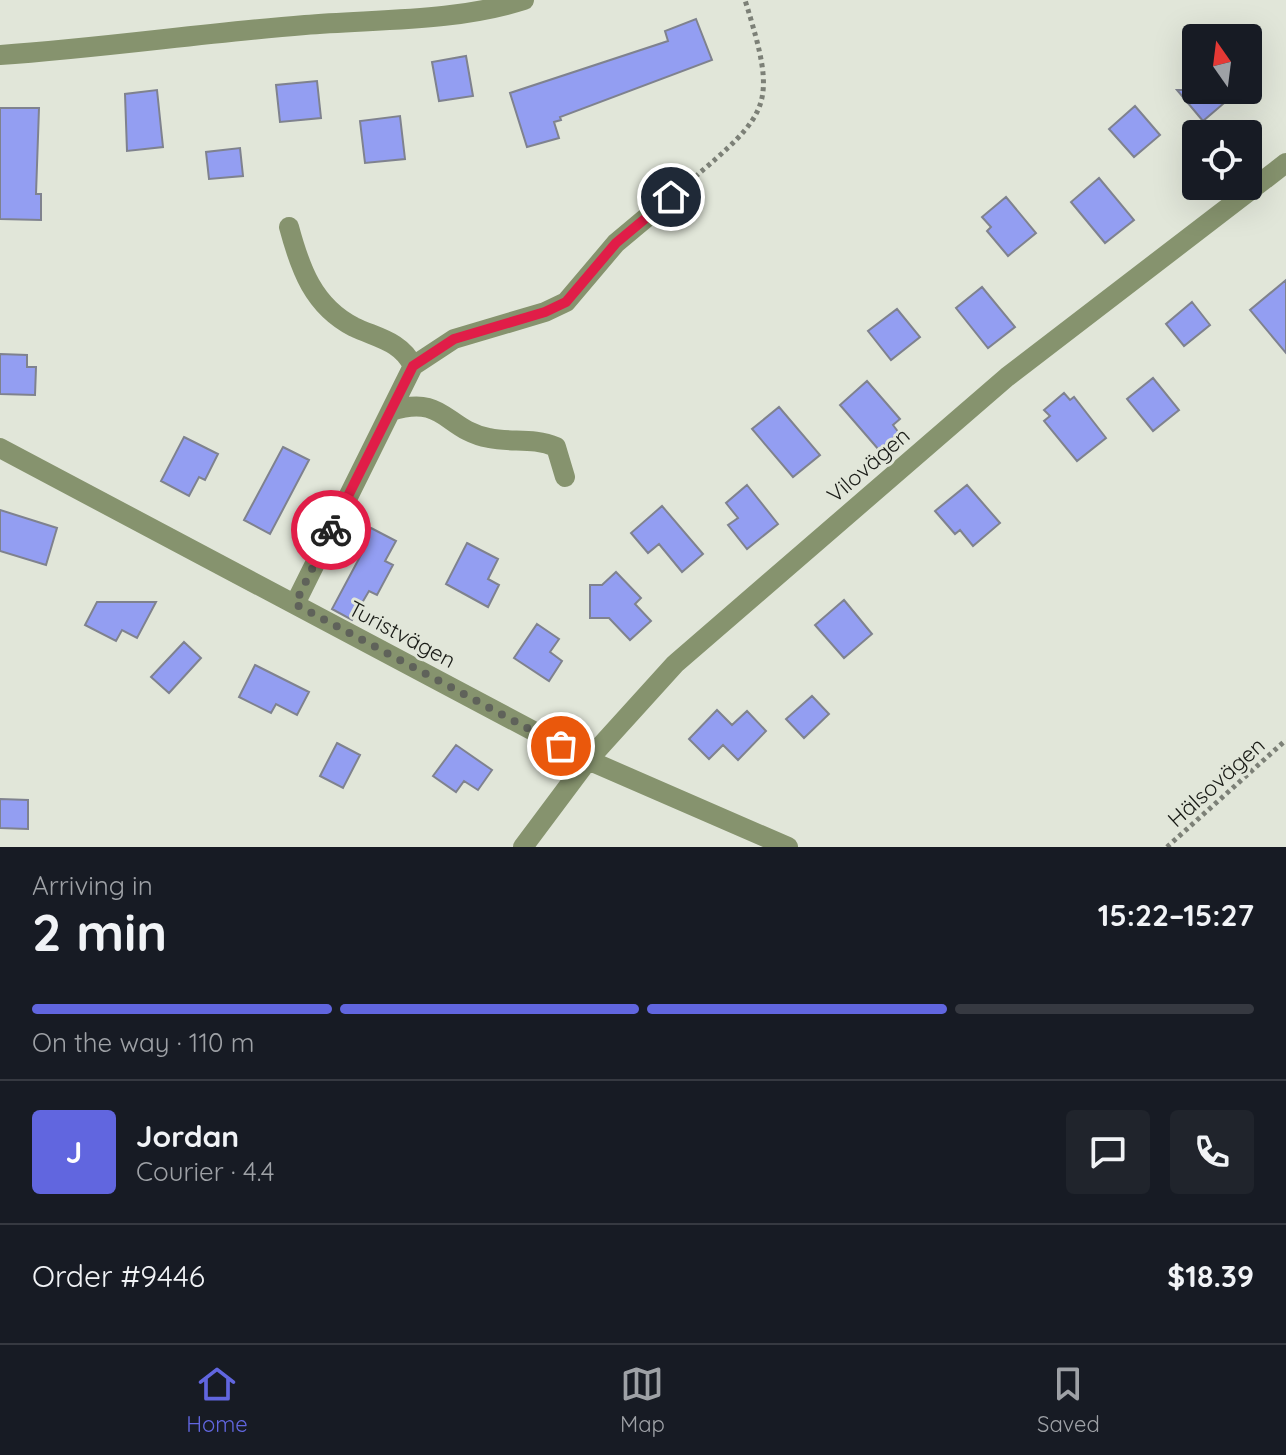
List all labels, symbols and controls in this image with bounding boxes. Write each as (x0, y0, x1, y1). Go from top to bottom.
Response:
north arrow (1182, 24, 1262, 104)
map controls (1182, 24, 1262, 200)
button: locate (1182, 120, 1262, 200)
pin (637, 163, 705, 231)
icon: home (649, 175, 693, 219)
street label: Vilovägen (821, 421, 915, 509)
courier (291, 490, 371, 570)
icon: bike (309, 508, 353, 552)
street label: Turistvägen (344, 594, 460, 674)
pin (527, 712, 595, 780)
icon: bag (539, 724, 583, 768)
street label: Hälsovägen (1162, 731, 1270, 833)
text: Arriving in (32, 869, 153, 902)
text: 15:22–15:27 (1098, 896, 1254, 934)
text: 2 min (32, 899, 167, 964)
text: On the way · 110 m (32, 1026, 254, 1059)
button: chat (1066, 1110, 1150, 1194)
button: phone (1170, 1110, 1254, 1194)
text: Jordan (136, 1117, 239, 1155)
text: J (66, 1133, 82, 1171)
text: Courier · 4.4 (136, 1155, 274, 1188)
text: Order #9446 (32, 1257, 205, 1295)
text: $18.39 (1167, 1257, 1254, 1295)
tab: Home (186, 1362, 248, 1438)
tab: Map (620, 1362, 665, 1438)
tab: Saved (1037, 1362, 1100, 1438)

